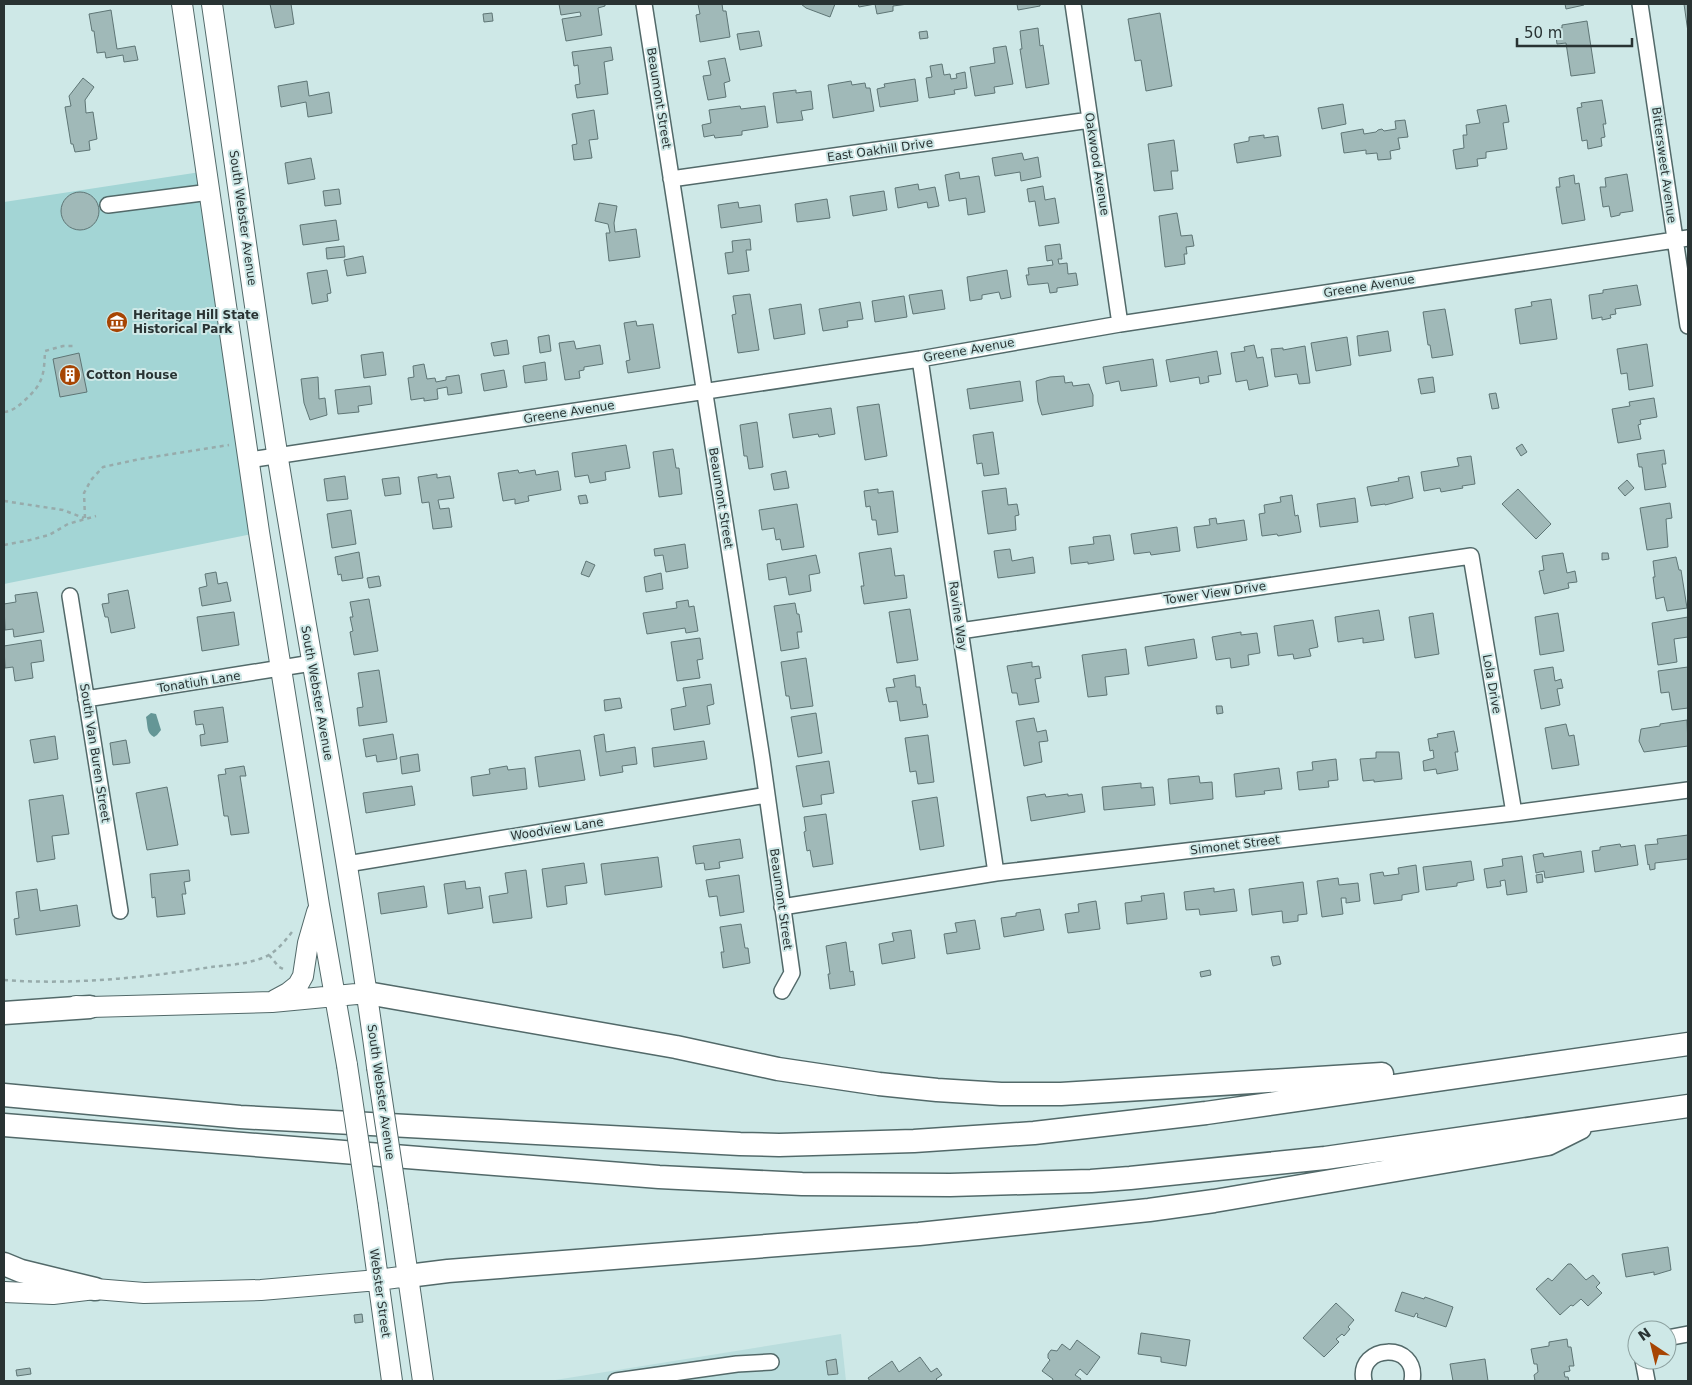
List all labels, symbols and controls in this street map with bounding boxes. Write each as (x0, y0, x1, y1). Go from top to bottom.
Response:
scale bar (1517, 15, 1632, 47)
text: 50 m (1524, 24, 1562, 42)
street label: Beaumont Street (644, 46, 674, 150)
street label: Bittersweet Avenue (1649, 106, 1679, 224)
street label: Oakwood Avenue (1082, 111, 1112, 217)
street label: East Oakhill Drive (826, 136, 934, 164)
street label: South Webster Avenue (227, 149, 259, 287)
street label: Greene Avenue (1322, 272, 1416, 300)
place label: Heritage Hill State Historical Park (133, 308, 259, 336)
museum icon: Heritage Hill State Historical Park (105, 310, 129, 334)
street label: Greene Avenue (922, 335, 1016, 365)
building icon: Cotton House (58, 363, 82, 387)
place label: Cotton House (86, 368, 178, 382)
street label: Greene Avenue (522, 398, 616, 426)
street label: Beaumont Street (706, 446, 736, 550)
street label: Tower View Drive (1162, 579, 1267, 607)
street label: Ravine Way (946, 580, 970, 652)
street label: South Webster Avenue (298, 625, 336, 761)
street label: Lola Drive (1480, 653, 1504, 715)
street label: Tonatiuh Lane (156, 669, 241, 696)
street label: South Van Buren Street (77, 683, 113, 824)
street label: Woodview Lane (510, 815, 604, 843)
street label: Simonet Street (1190, 833, 1281, 857)
street label: Beaumont Street (767, 847, 795, 951)
street label: South Webster Avenue (365, 1023, 397, 1161)
street label: Webster Street (367, 1248, 393, 1339)
north arrow (1627, 1320, 1677, 1370)
text: N (1635, 1324, 1654, 1344)

